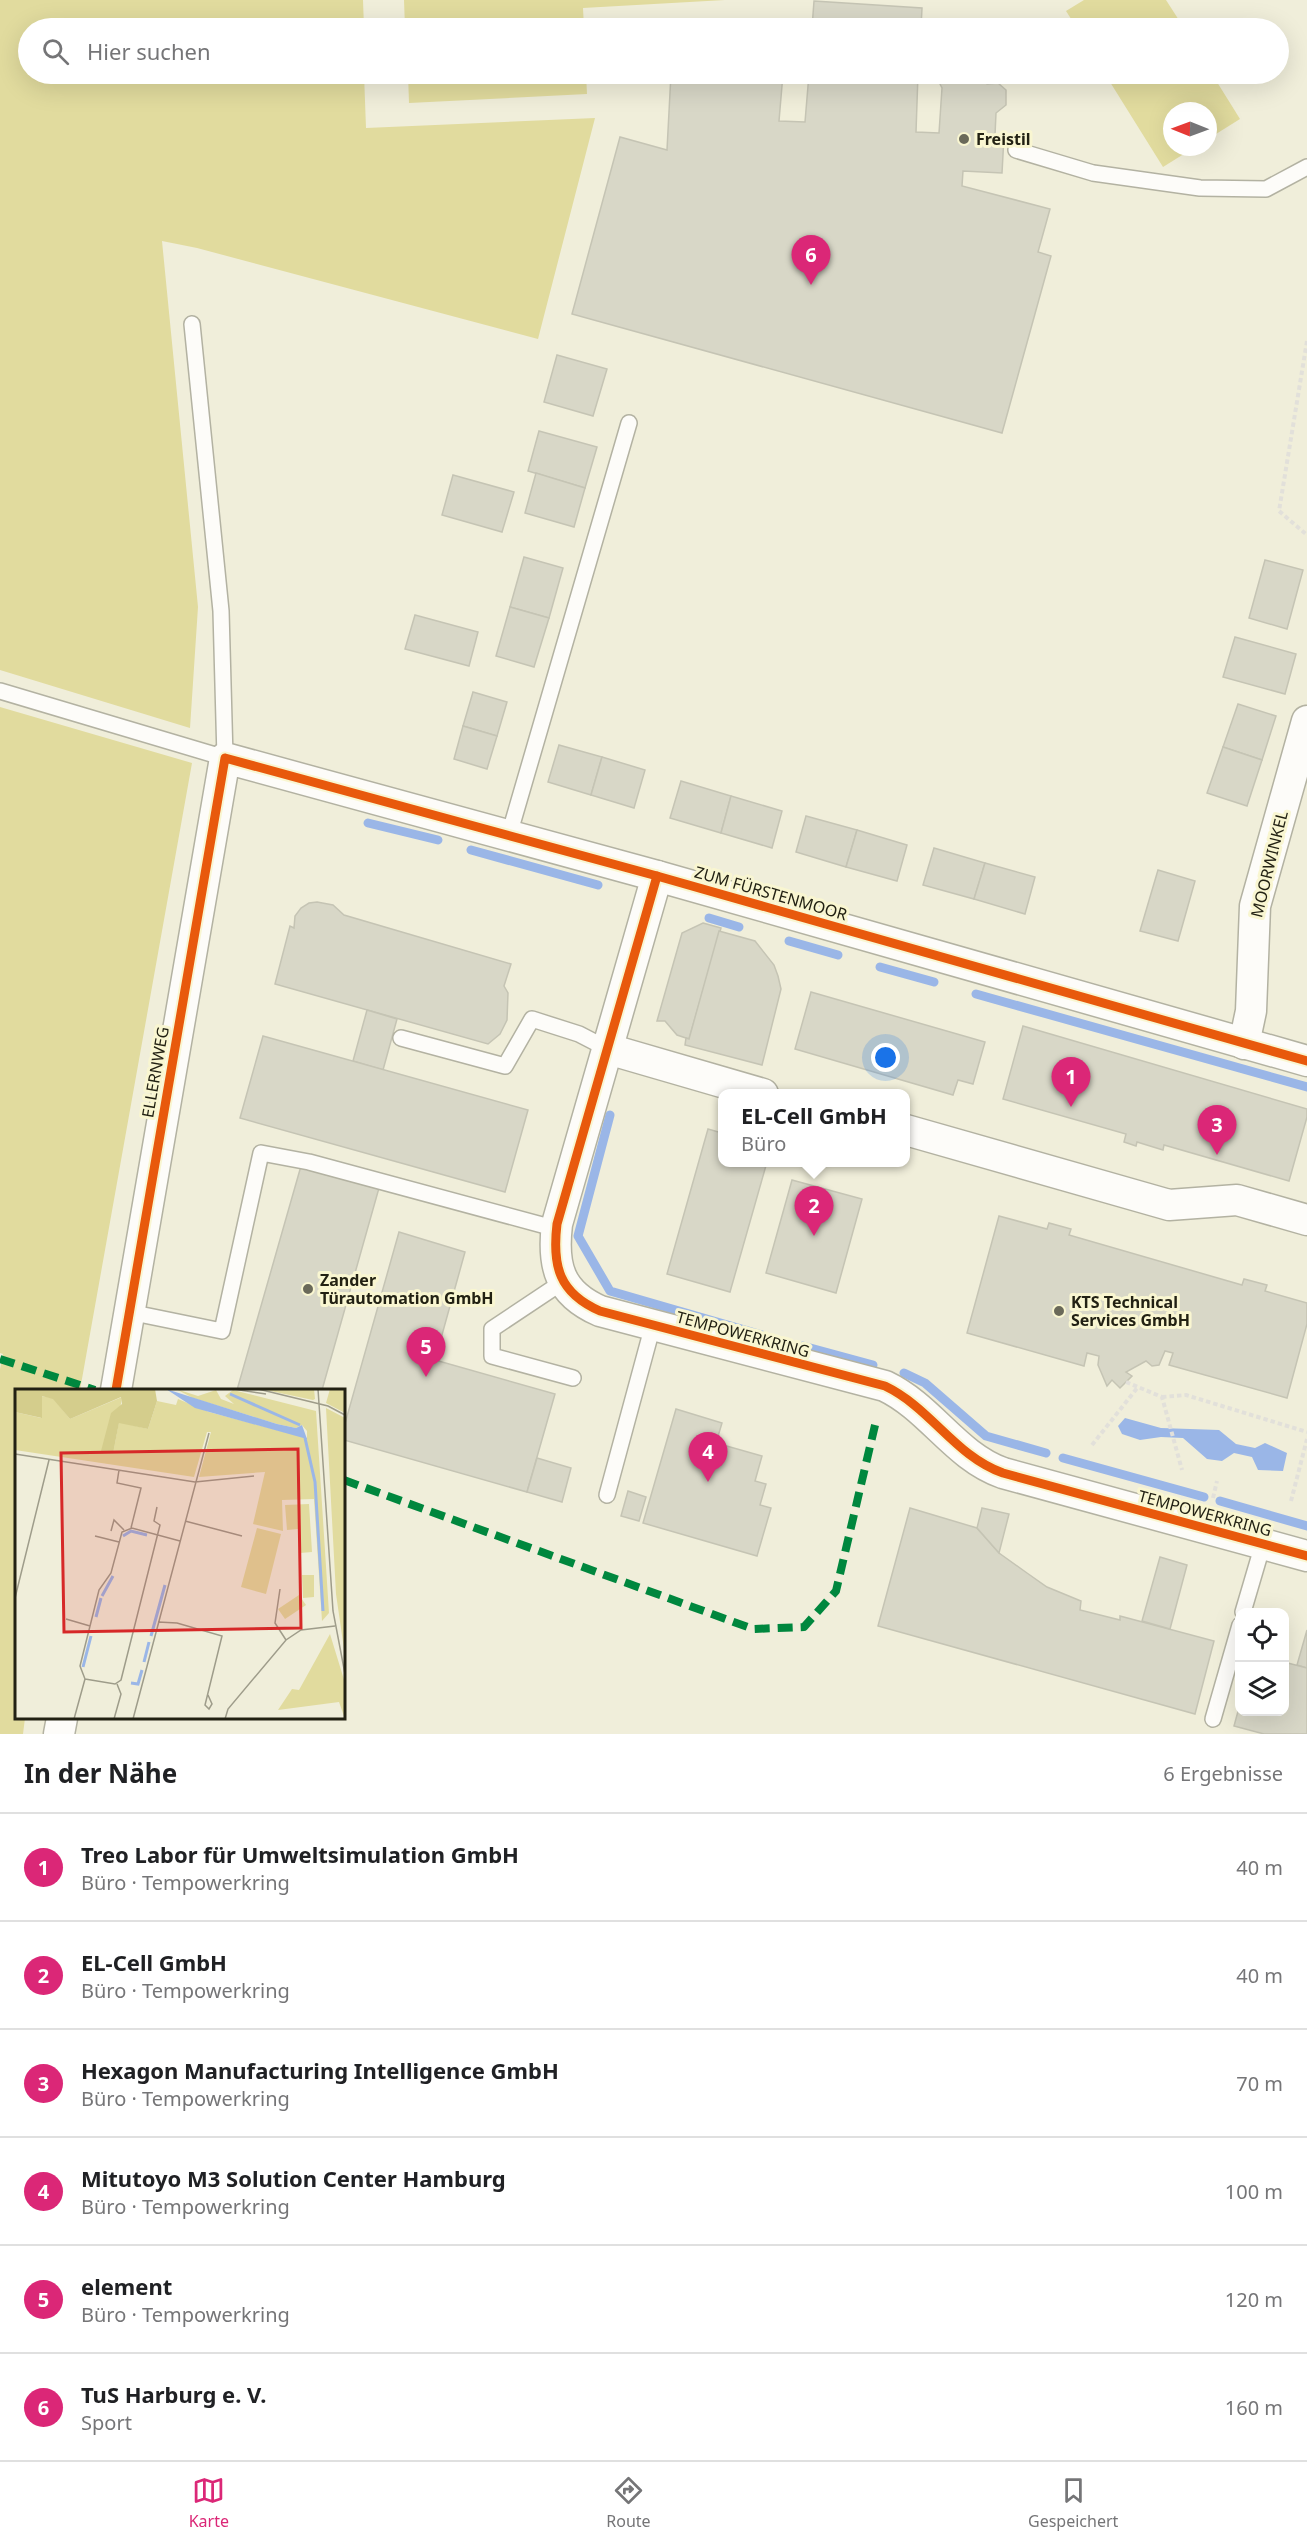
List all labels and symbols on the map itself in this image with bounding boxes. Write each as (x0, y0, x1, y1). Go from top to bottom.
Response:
north arrow (1163, 102, 1217, 156)
place label: Freistil (976, 128, 1030, 150)
marker: Freistil (957, 132, 971, 146)
pin: 6 (792, 236, 830, 285)
street label: MOORWINKEL (1245, 808, 1293, 920)
street label: ZUM FÜRSTENMOOR (692, 861, 850, 925)
street label: ELLERNWEG (136, 1025, 174, 1119)
your location (871, 1043, 900, 1072)
pin: 1 (1052, 1058, 1090, 1107)
pin: 3 (1198, 1106, 1236, 1155)
pin: 2 (794, 1186, 834, 1236)
place label: Zander Türautomation GmbH (320, 1269, 494, 1309)
marker: Zander Türautomation GmbH (301, 1282, 315, 1296)
place label: KTS Technical Services GmbH (1071, 1291, 1190, 1331)
marker: KTS Technical Services GmbH (1052, 1304, 1066, 1318)
street label: TEMPOWERKRING (674, 1306, 812, 1362)
pin: 5 (406, 1328, 446, 1377)
inset map (15, 1389, 345, 1719)
pin: 4 (688, 1432, 728, 1482)
street label: TEMPOWERKRING (1136, 1485, 1274, 1541)

